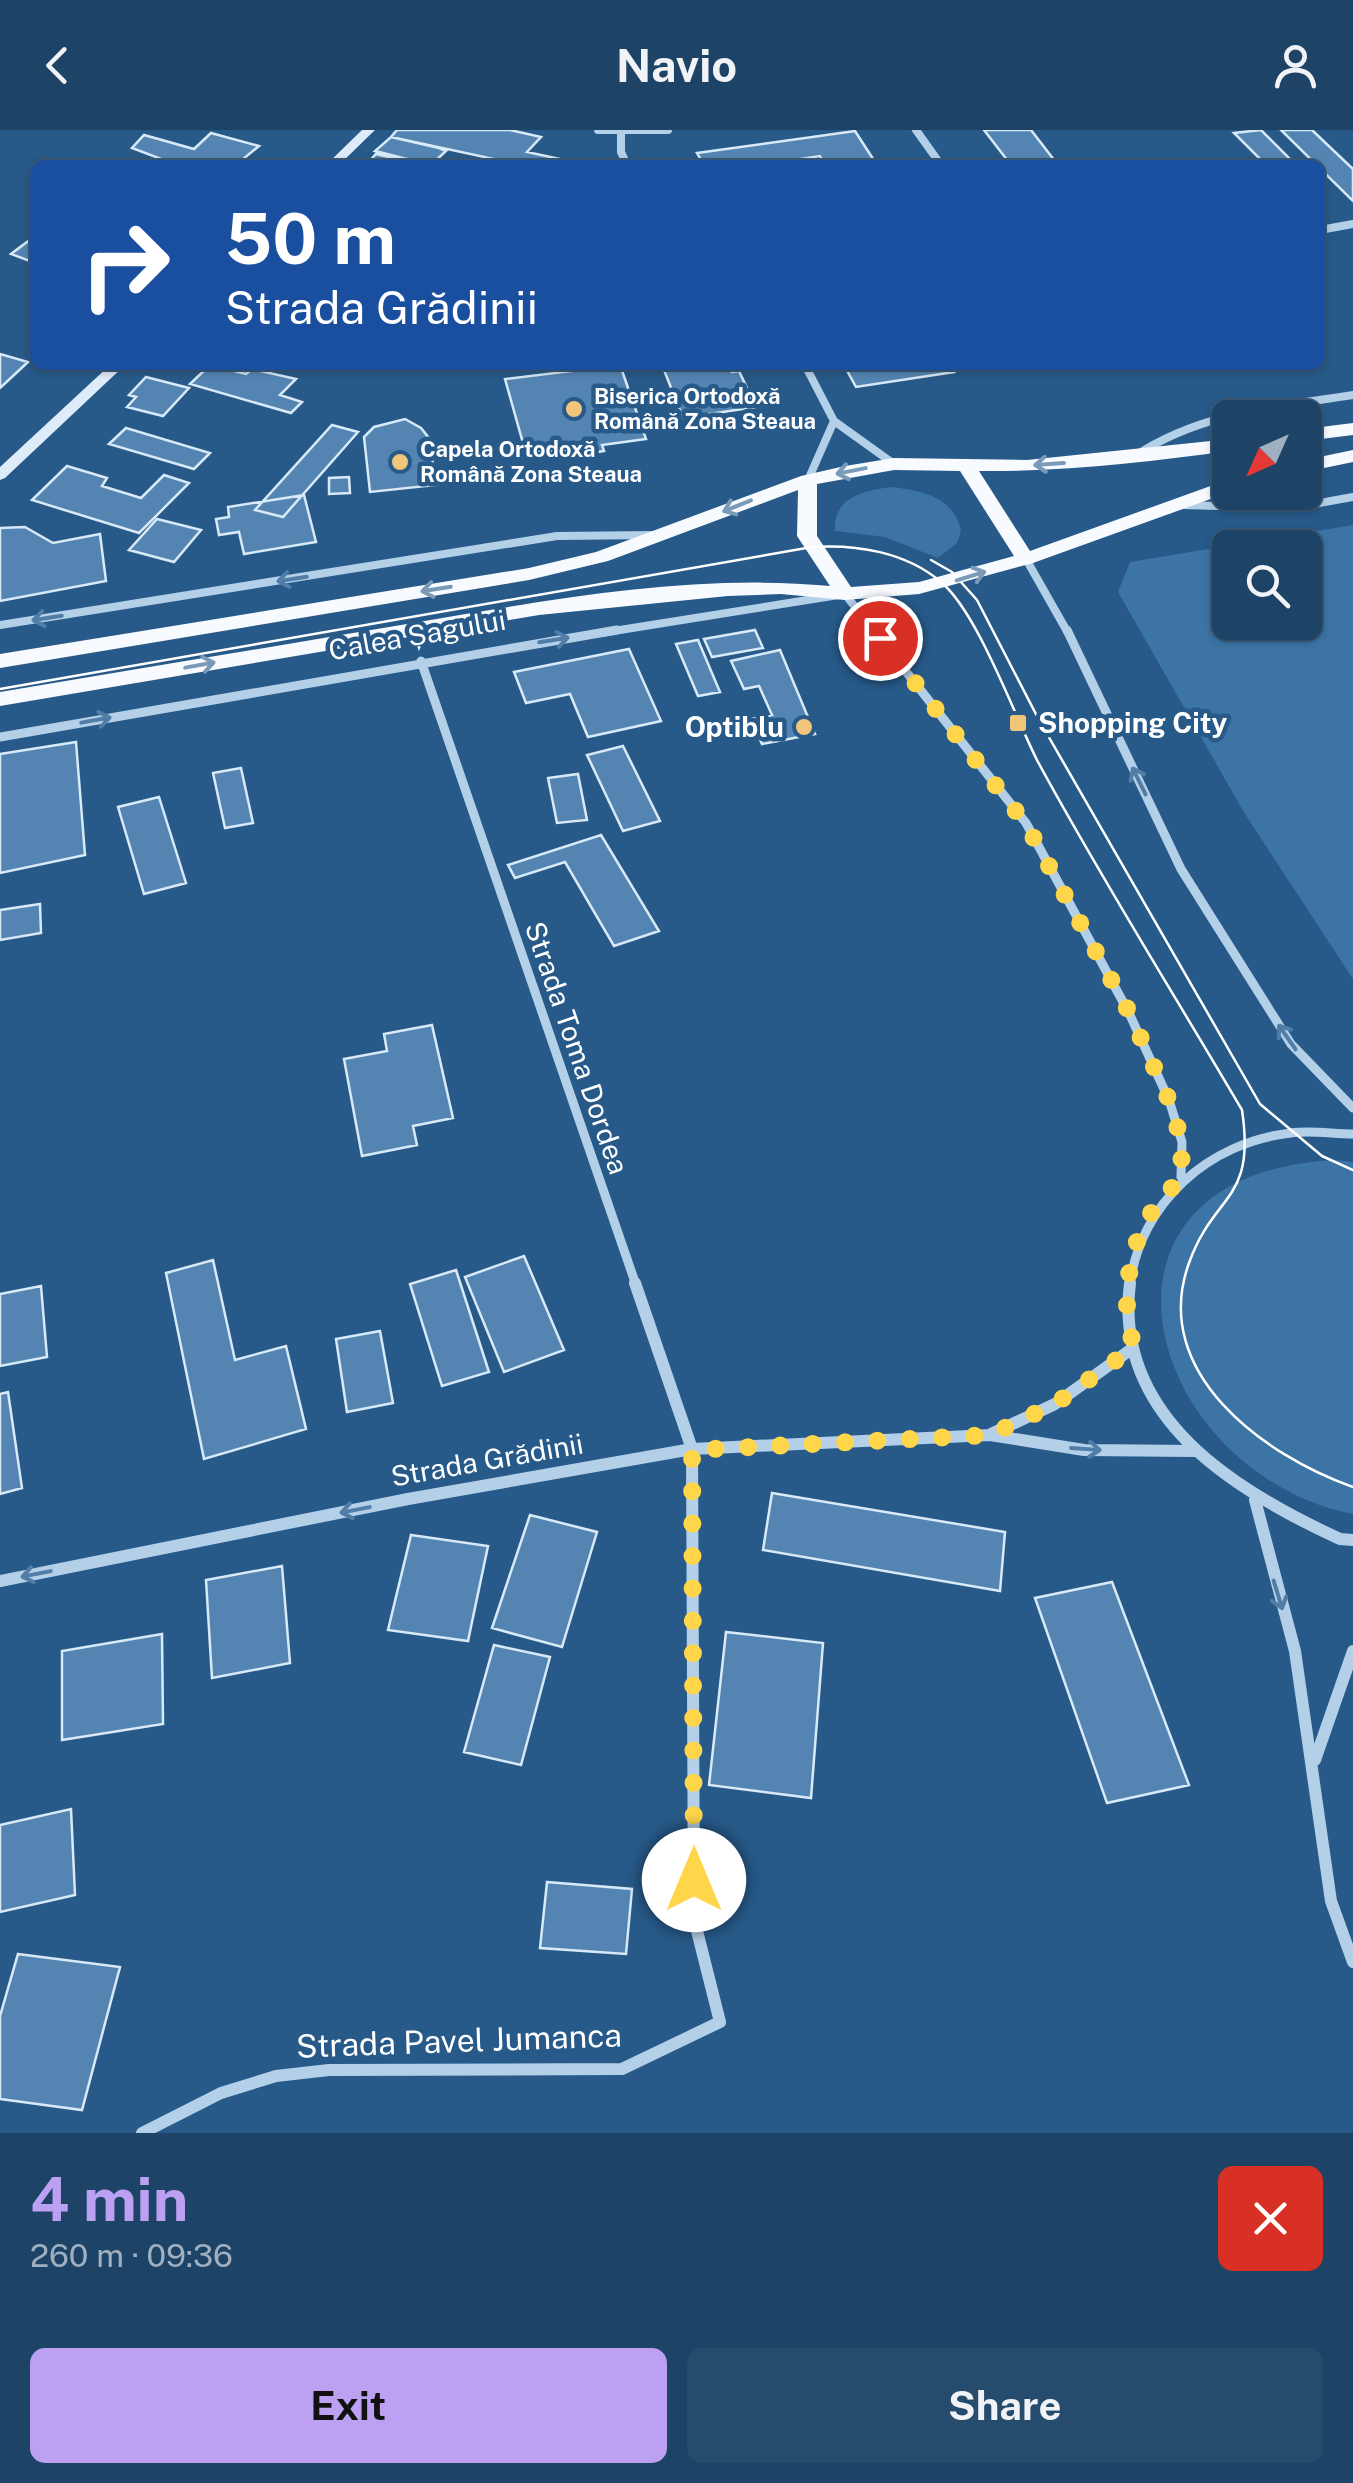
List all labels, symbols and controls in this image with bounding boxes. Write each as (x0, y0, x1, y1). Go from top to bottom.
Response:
icon: back (30, 38, 85, 93)
icon: person (1268, 38, 1323, 93)
text: Navio (616, 39, 737, 92)
text: 50 m (225, 197, 396, 280)
icon: right (60, 200, 190, 330)
text: Strada Grădinii (225, 281, 538, 334)
place label: Biserica Ortodoxă Română Zona Steaua (594, 383, 816, 434)
marker: Biserica Ortodoxă Română Zona Steaua (563, 398, 585, 420)
north arrow (1212, 400, 1322, 510)
map controls (1212, 400, 1322, 640)
place label: Capela Ortodoxă Română Zona Steaua (420, 436, 642, 487)
marker: Capela Ortodoxă Română Zona Steaua (389, 451, 411, 473)
one-way arrow (1034, 455, 1066, 474)
one-way arrow (835, 462, 868, 481)
one-way arrow (722, 499, 752, 517)
button: search (1212, 530, 1322, 640)
one-way arrow (955, 566, 986, 584)
one-way arrow (277, 570, 309, 589)
one-way arrow (420, 581, 452, 599)
pin (838, 596, 923, 681)
street label: Calea Șagului (326, 603, 508, 666)
one-way arrow (31, 609, 64, 628)
icon: arrive (853, 611, 908, 666)
one-way arrow (537, 630, 570, 649)
one-way arrow (183, 655, 215, 674)
place label: Shopping City (1038, 706, 1227, 739)
one-way arrow (79, 710, 112, 729)
place label: Optiblu (685, 710, 784, 743)
marker: Shopping City (1007, 712, 1029, 734)
marker: Optiblu (793, 716, 815, 738)
one-way arrow (1128, 767, 1147, 797)
street label: Strada Toma Dordea (519, 917, 636, 1178)
one-way arrow (1277, 1023, 1298, 1051)
street label: Strada Grădinii (388, 1426, 586, 1493)
one-way arrow (1069, 1440, 1102, 1459)
one-way arrow (340, 1501, 372, 1520)
one-way arrow (21, 1565, 53, 1584)
one-way arrow (1270, 1578, 1288, 1610)
position arrow (642, 1828, 746, 1932)
street label: Strada Pavel Jumanca (295, 2016, 623, 2065)
text: 4 min (30, 2164, 188, 2235)
button: close (1218, 2166, 1323, 2271)
text: 260 m · 09:36 (30, 2237, 233, 2274)
button: Exit (30, 2348, 667, 2463)
button: Share (687, 2348, 1323, 2463)

